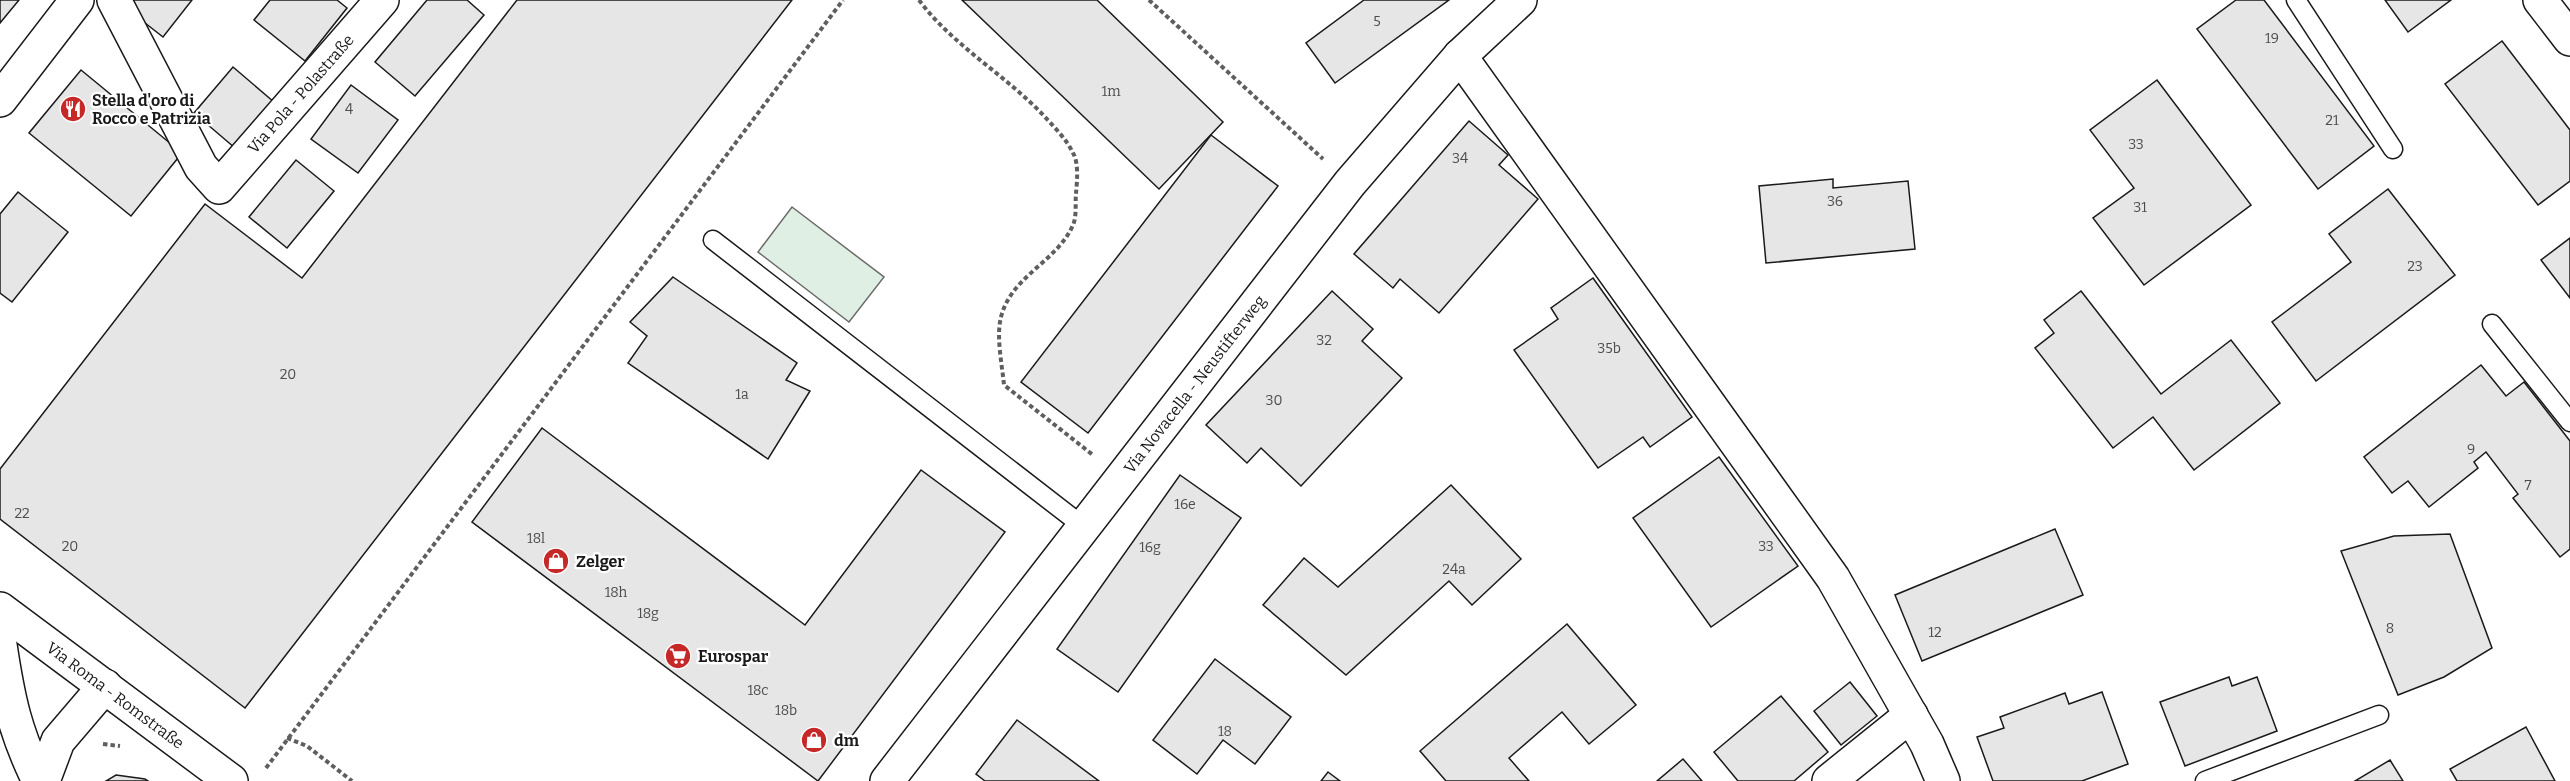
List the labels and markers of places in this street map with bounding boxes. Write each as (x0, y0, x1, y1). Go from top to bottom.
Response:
place label: Stella d'oro di Rocco e Patrizia (92, 91, 211, 128)
restaurant icon: Stella d'oro di Rocco e Patrizia (58, 94, 88, 124)
shop icon: Zelger (541, 546, 571, 576)
place label: Zelger (576, 552, 625, 571)
supermarket icon: Eurospar (663, 641, 693, 671)
place label: Eurospar (698, 647, 769, 666)
shop icon: dm (799, 725, 829, 755)
place label: dm (834, 731, 860, 750)

